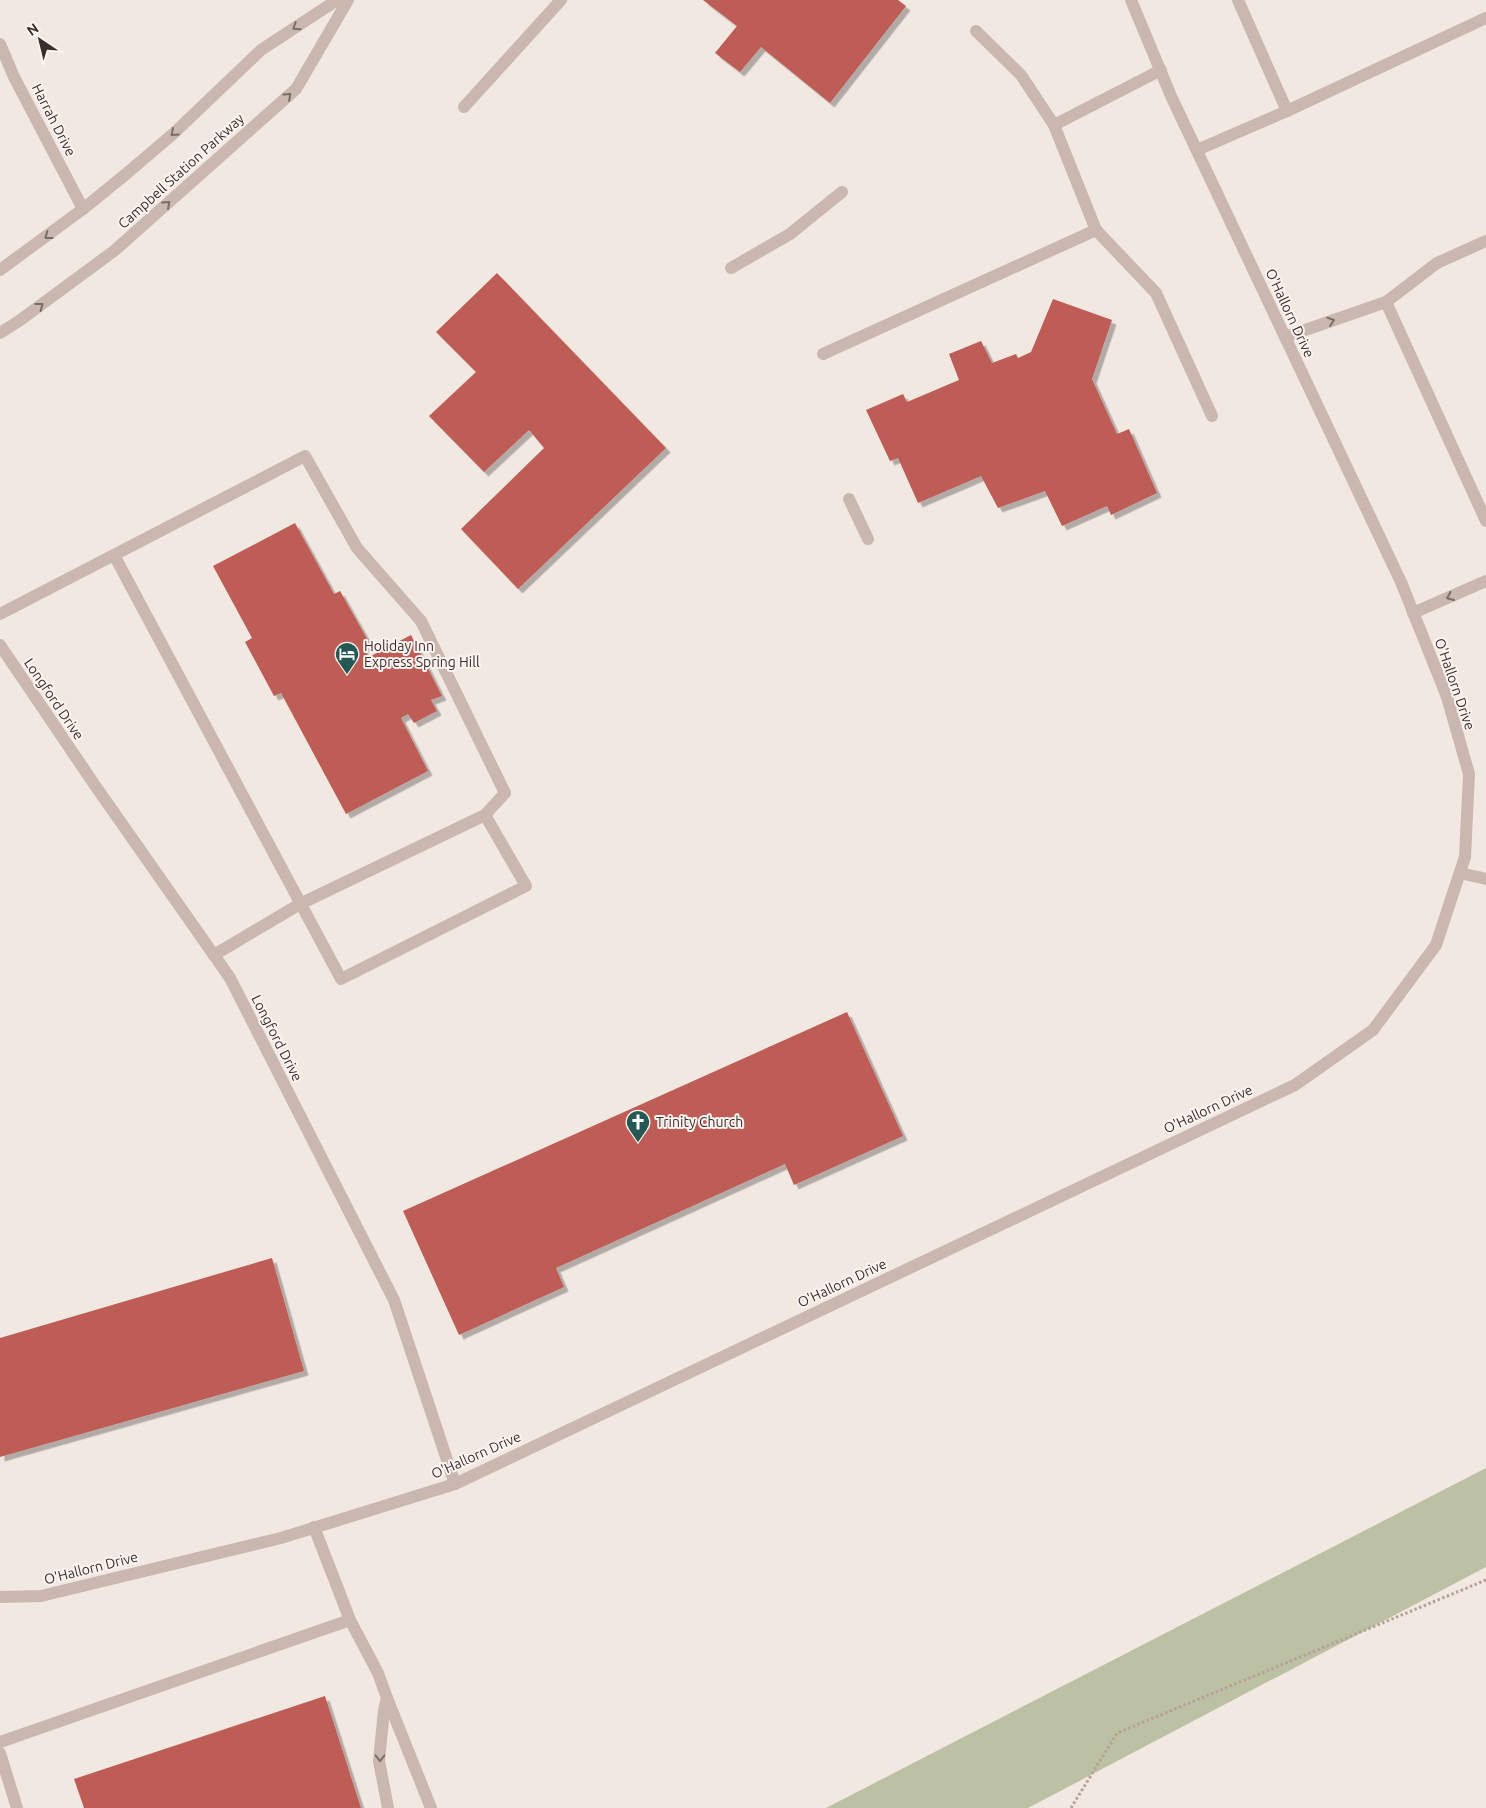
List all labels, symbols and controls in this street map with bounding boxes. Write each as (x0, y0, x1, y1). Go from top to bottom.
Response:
north arrow (15, 15, 65, 65)
text: N (24, 20, 41, 39)
one-way arrow (292, 21, 302, 30)
street label: Harrah Drive (29, 81, 79, 159)
one-way arrow (283, 93, 292, 102)
street label: Campbell Station Parkway (115, 110, 247, 232)
one-way arrow (170, 127, 179, 136)
one-way arrow (161, 201, 170, 210)
one-way arrow (45, 230, 54, 238)
street label: O'Hallorn Drive (1262, 266, 1318, 360)
one-way arrow (34, 303, 43, 311)
one-way arrow (1326, 317, 1335, 327)
one-way arrow (1446, 591, 1455, 602)
street label: O'Hallorn Drive (1432, 636, 1478, 732)
place label: Holiday Inn Express Spring Hill (364, 638, 480, 670)
hotel icon: Holiday Inn Express Spring Hill (334, 641, 360, 675)
street label: Longford Drive (21, 655, 87, 743)
street label: Longford Drive (248, 992, 306, 1084)
street label: O'Hallorn Drive (1161, 1081, 1255, 1137)
church icon: Trinity Church (625, 1109, 651, 1143)
place label: Trinity Church (656, 1114, 743, 1130)
street label: O'Hallorn Drive (795, 1255, 889, 1311)
street label: O'Hallorn Drive (429, 1428, 523, 1482)
street label: O'Hallorn Drive (42, 1549, 140, 1587)
one-way arrow (375, 1754, 385, 1762)

